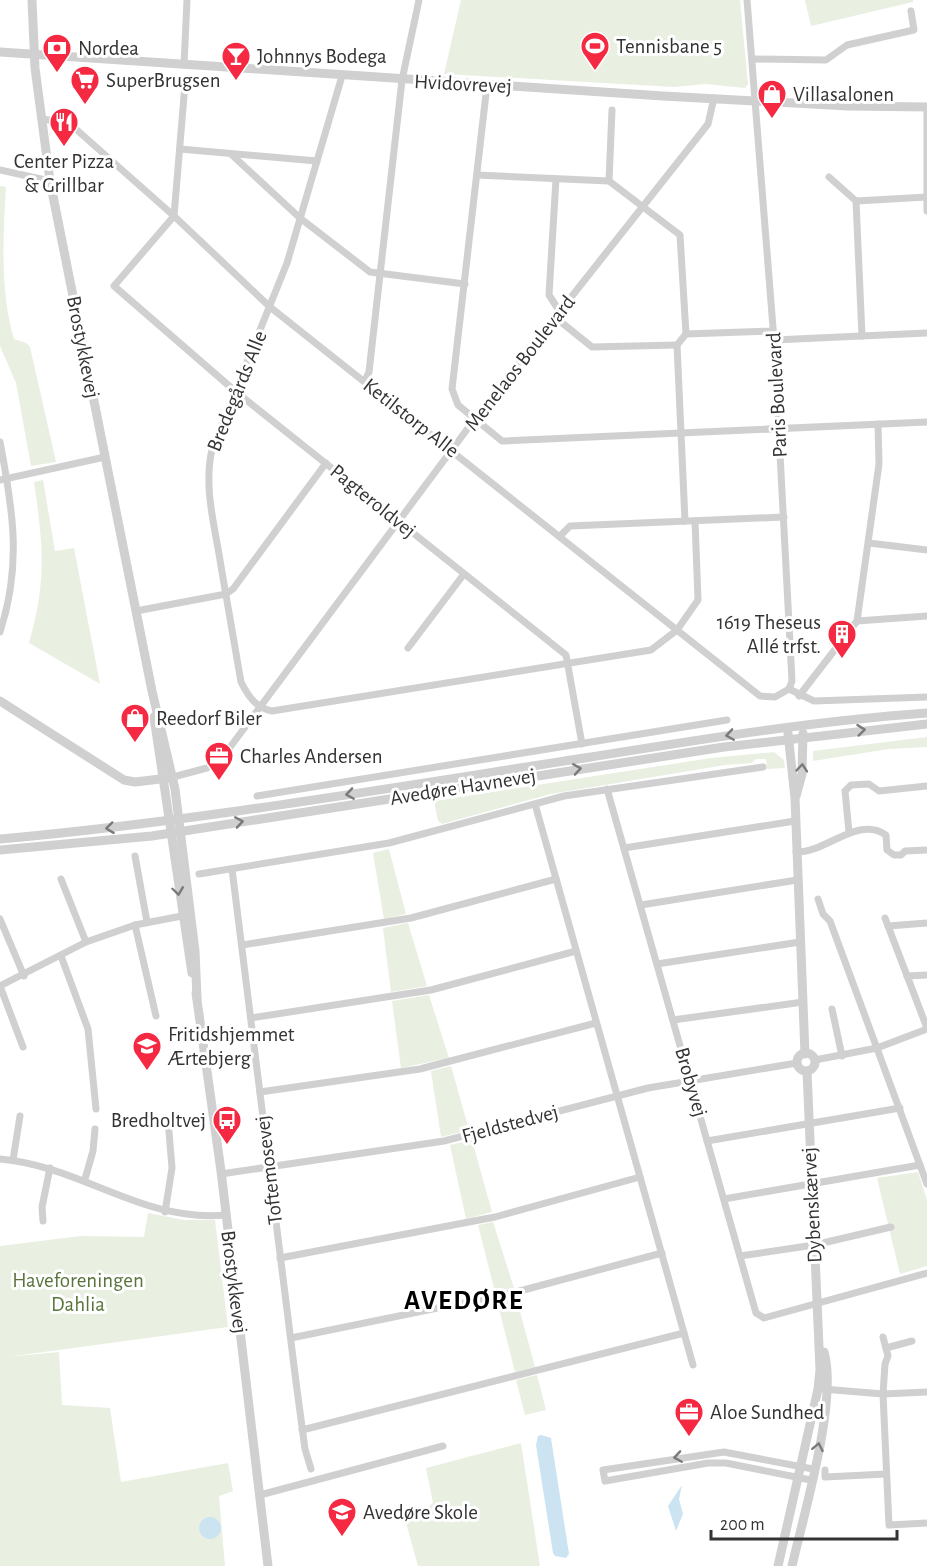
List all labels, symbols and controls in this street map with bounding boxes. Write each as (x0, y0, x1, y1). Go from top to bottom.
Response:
sports icon: Tennisbane 5 (579, 30, 611, 72)
bank icon: Nordea (41, 32, 73, 74)
place label: Tennisbane 5 (616, 36, 722, 57)
place label: Nordea (78, 38, 139, 59)
bar icon: Johnnys Bodega (220, 40, 252, 82)
place label: Johnnys Bodega (257, 46, 387, 67)
supermarket icon: SuperBrugsen (69, 64, 101, 106)
place label: SuperBrugsen (106, 70, 221, 91)
street label: Hvidovrevej (414, 71, 512, 97)
shop icon: Villasalonen (756, 78, 788, 120)
place label: Villasalonen (793, 84, 894, 105)
restaurant icon: Center Pizza & Grillbar (48, 106, 80, 148)
place label: Center Pizza & Grillbar (14, 151, 114, 196)
street label: Menelaos Boulevard (461, 291, 579, 435)
street label: Brostykkevej (63, 294, 103, 400)
street label: Bredegårds Alle (203, 328, 271, 454)
street label: Paris Boulevard (763, 332, 791, 458)
street label: Ketilstorp Alle (359, 374, 463, 462)
street label: Pagteroldvej (326, 460, 420, 542)
place label: 1619 Theseus Allé trfst. (717, 612, 821, 657)
building icon: 1619 Theseus Allé trfst. (826, 618, 858, 660)
shop icon: Reedorf Biler (119, 702, 151, 744)
place label: Reedorf Biler (156, 708, 262, 729)
one-way arrow (856, 724, 865, 737)
one-way arrow (725, 729, 734, 741)
office icon: Charles Andersen (203, 740, 235, 782)
place label: Charles Andersen (240, 746, 383, 767)
one-way arrow (572, 763, 582, 776)
one-way arrow (795, 763, 808, 772)
street label: Avedøre Havnevej (389, 765, 537, 809)
one-way arrow (346, 788, 355, 800)
one-way arrow (234, 817, 244, 829)
one-way arrow (106, 821, 115, 833)
one-way arrow (171, 886, 184, 896)
place label: Fritidshjemmet Ærtebjerg (167, 1024, 295, 1069)
school or university icon: Fritidshjemmet Ærtebjerg (131, 1030, 163, 1072)
street label: Brobyvej (671, 1045, 711, 1119)
street label: Fjeldstedvej (459, 1101, 561, 1147)
bus stop icon: Bredholtvej (211, 1104, 243, 1146)
place label: Bredholtvej (111, 1110, 206, 1131)
street label: Toftemosevej (252, 1114, 286, 1226)
street label: Dybenskærvej (798, 1147, 826, 1263)
street label: Brostykkevej (217, 1229, 251, 1335)
park label: Haveforeningen Dahlia (12, 1270, 144, 1315)
district label: AVEDØRE (404, 1287, 524, 1314)
office icon: Aloe Sundhed (673, 1396, 705, 1438)
place label: Aloe Sundhed (710, 1402, 825, 1423)
one-way arrow (811, 1443, 824, 1453)
one-way arrow (673, 1451, 682, 1463)
school or university icon: Avedøre Skole (326, 1496, 358, 1538)
place label: Avedøre Skole (363, 1502, 478, 1523)
scale bar (711, 1503, 897, 1541)
text: 200 m (720, 1516, 765, 1534)

